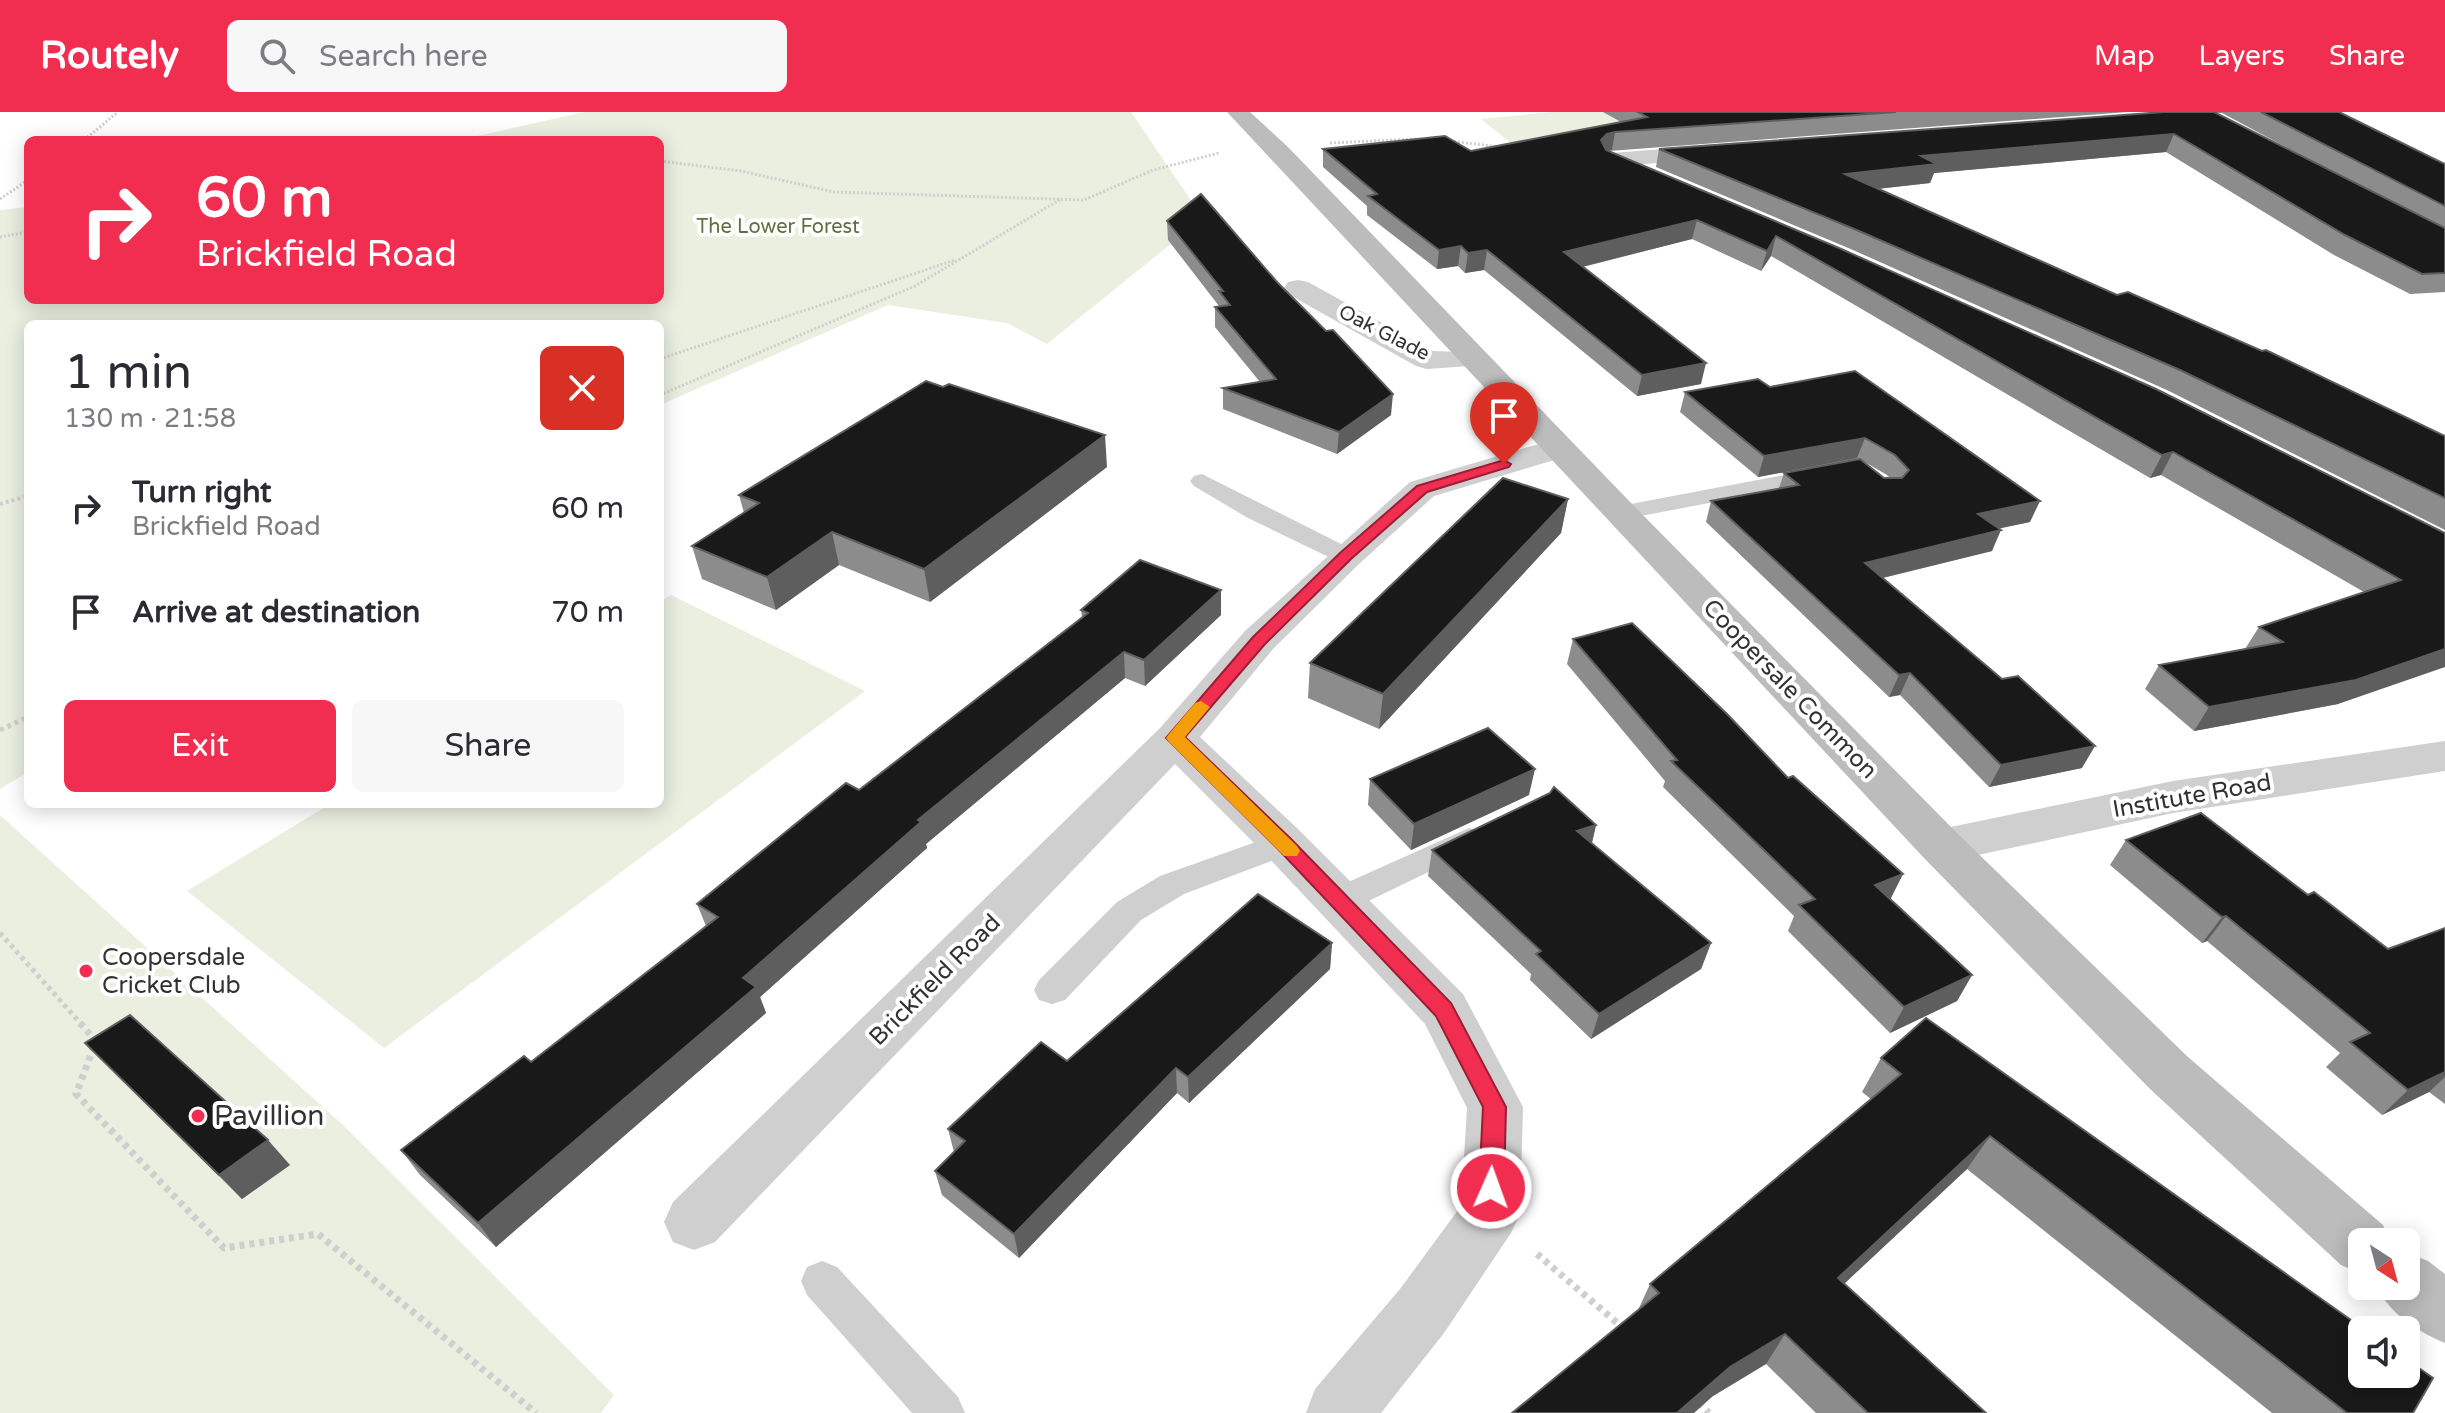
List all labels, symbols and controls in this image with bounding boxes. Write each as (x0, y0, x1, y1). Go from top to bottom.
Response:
search box (227, 20, 787, 92)
text: Routely (40, 33, 179, 79)
icon: search (255, 34, 299, 78)
text: Search here (319, 38, 488, 75)
text: Map (2094, 39, 2155, 73)
text: Layers (2199, 39, 2285, 73)
text: Share (2329, 39, 2405, 73)
text: 60 m (196, 165, 332, 232)
icon: right (64, 168, 168, 272)
park label: The Lower Forest (696, 215, 860, 239)
text: Brickfield Road (196, 233, 457, 276)
street label: Oak Glade (1335, 300, 1433, 366)
text: 1 min (64, 344, 192, 402)
button: close (540, 346, 624, 430)
pin (1470, 382, 1538, 464)
icon: arrive (1482, 394, 1526, 438)
text: 130 m · 21:58 (64, 403, 236, 434)
text: Turn right (132, 474, 272, 511)
icon: right (64, 486, 108, 530)
text: 60 m (551, 490, 624, 527)
text: Brickfield Road (132, 511, 321, 542)
icon: arrive (64, 590, 108, 634)
street label: Coopersale Common (1697, 593, 1883, 785)
text: Arrive at destination (132, 594, 420, 631)
text: 70 m (551, 594, 624, 631)
button: Exit (64, 700, 336, 792)
button: Share (352, 700, 624, 792)
street label: Institute Road (2110, 768, 2274, 824)
street label: Brickfield Road (863, 908, 1007, 1052)
place label: Coopersdale Cricket Club (102, 943, 245, 1000)
marker: Coopersdale Cricket Club (77, 962, 95, 980)
place label: Pavillion (214, 1099, 324, 1133)
marker: Pavillion (189, 1107, 207, 1125)
position arrow (1449, 1146, 1533, 1230)
north arrow (2348, 1228, 2420, 1300)
map controls (2348, 1228, 2420, 1388)
button: sound (2348, 1316, 2420, 1388)

